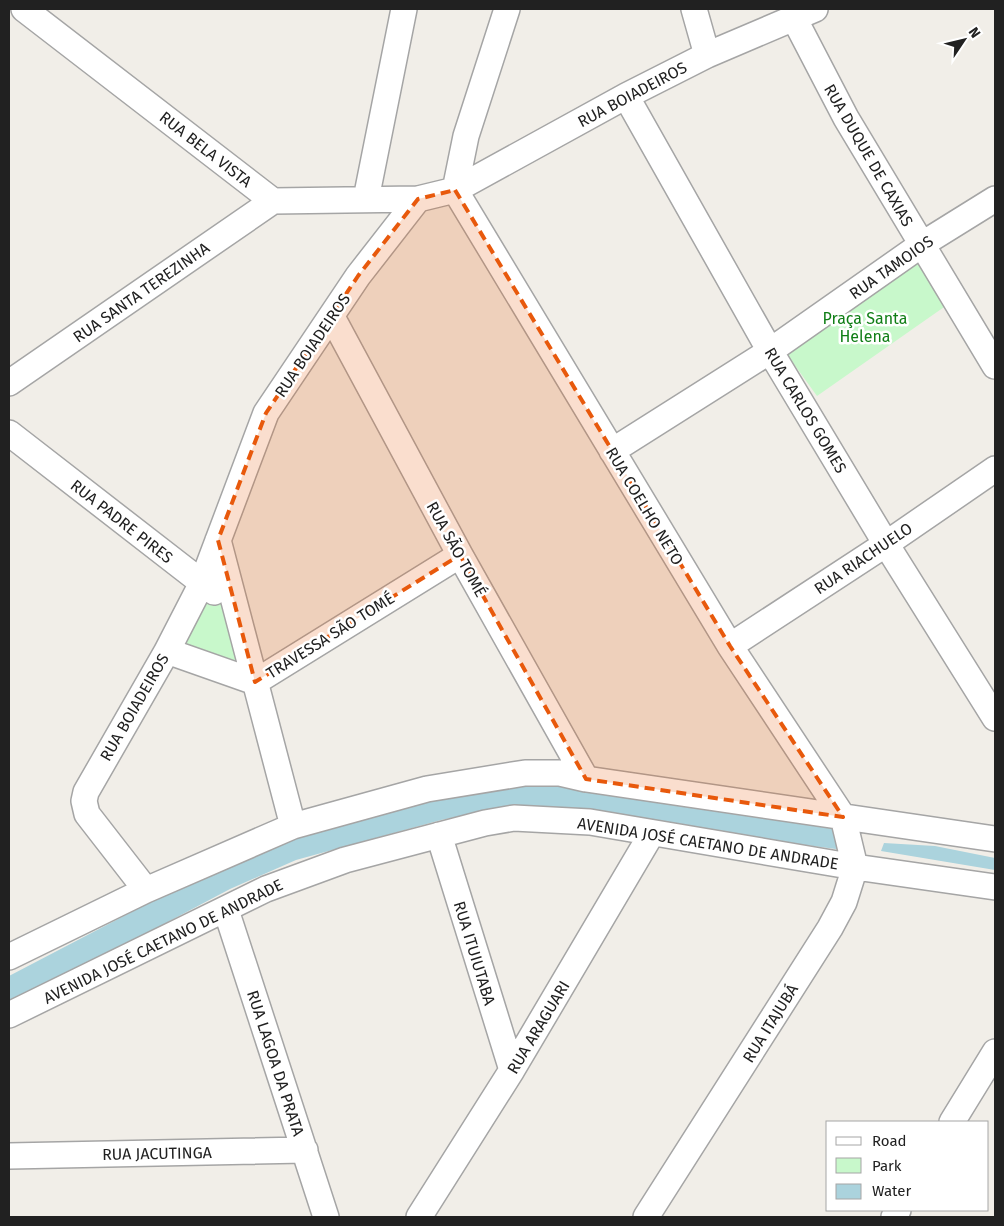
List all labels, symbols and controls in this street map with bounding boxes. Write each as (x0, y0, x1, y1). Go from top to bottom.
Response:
north arrow (939, 15, 989, 65)
text: N (965, 24, 984, 42)
street label: RUA BOIADEIROS (574, 58, 690, 131)
street label: RUA DUQUE DE CAXIAS (820, 81, 917, 230)
street label: RUA BELA VISTA (156, 108, 256, 192)
street label: RUA TAMOIOS (846, 231, 937, 303)
street label: RUA SANTA TEREZINHA (69, 238, 214, 347)
street label: RUA BOIADEIROS (271, 290, 354, 401)
park label: Praça Santa Helena (823, 309, 907, 346)
street label: RUA CARLOS GOMES (761, 344, 851, 477)
street label: RUA COELHO NETO (602, 444, 687, 569)
street label: RUA PADRE PIRES (67, 476, 177, 567)
street label: RUA SÃO TOMÉ (423, 498, 491, 600)
street label: RUA RIACHUELO (811, 519, 916, 598)
street label: TRAVESSA SÃO TOMÉ (262, 587, 398, 683)
street label: RUA BOIADEIROS (96, 650, 173, 764)
street label: AVENIDA JOSÉ CAETANO DE ANDRADE (576, 812, 840, 874)
street label: AVENIDA JOSÉ CAETANO DE ANDRADE (40, 874, 286, 1008)
street label: RUA ITUIUTABA (450, 899, 500, 1008)
street label: RUA ARAGUARI (503, 977, 574, 1077)
street label: RUA ITAJUBÁ (738, 979, 803, 1066)
street label: RUA LAGOA DA PRATA (243, 988, 308, 1139)
legend (826, 1121, 989, 1211)
text: Road (872, 1132, 907, 1150)
street label: RUA JACUTINGA (102, 1143, 213, 1164)
text: Park (872, 1157, 902, 1175)
text: Water (872, 1182, 911, 1200)

